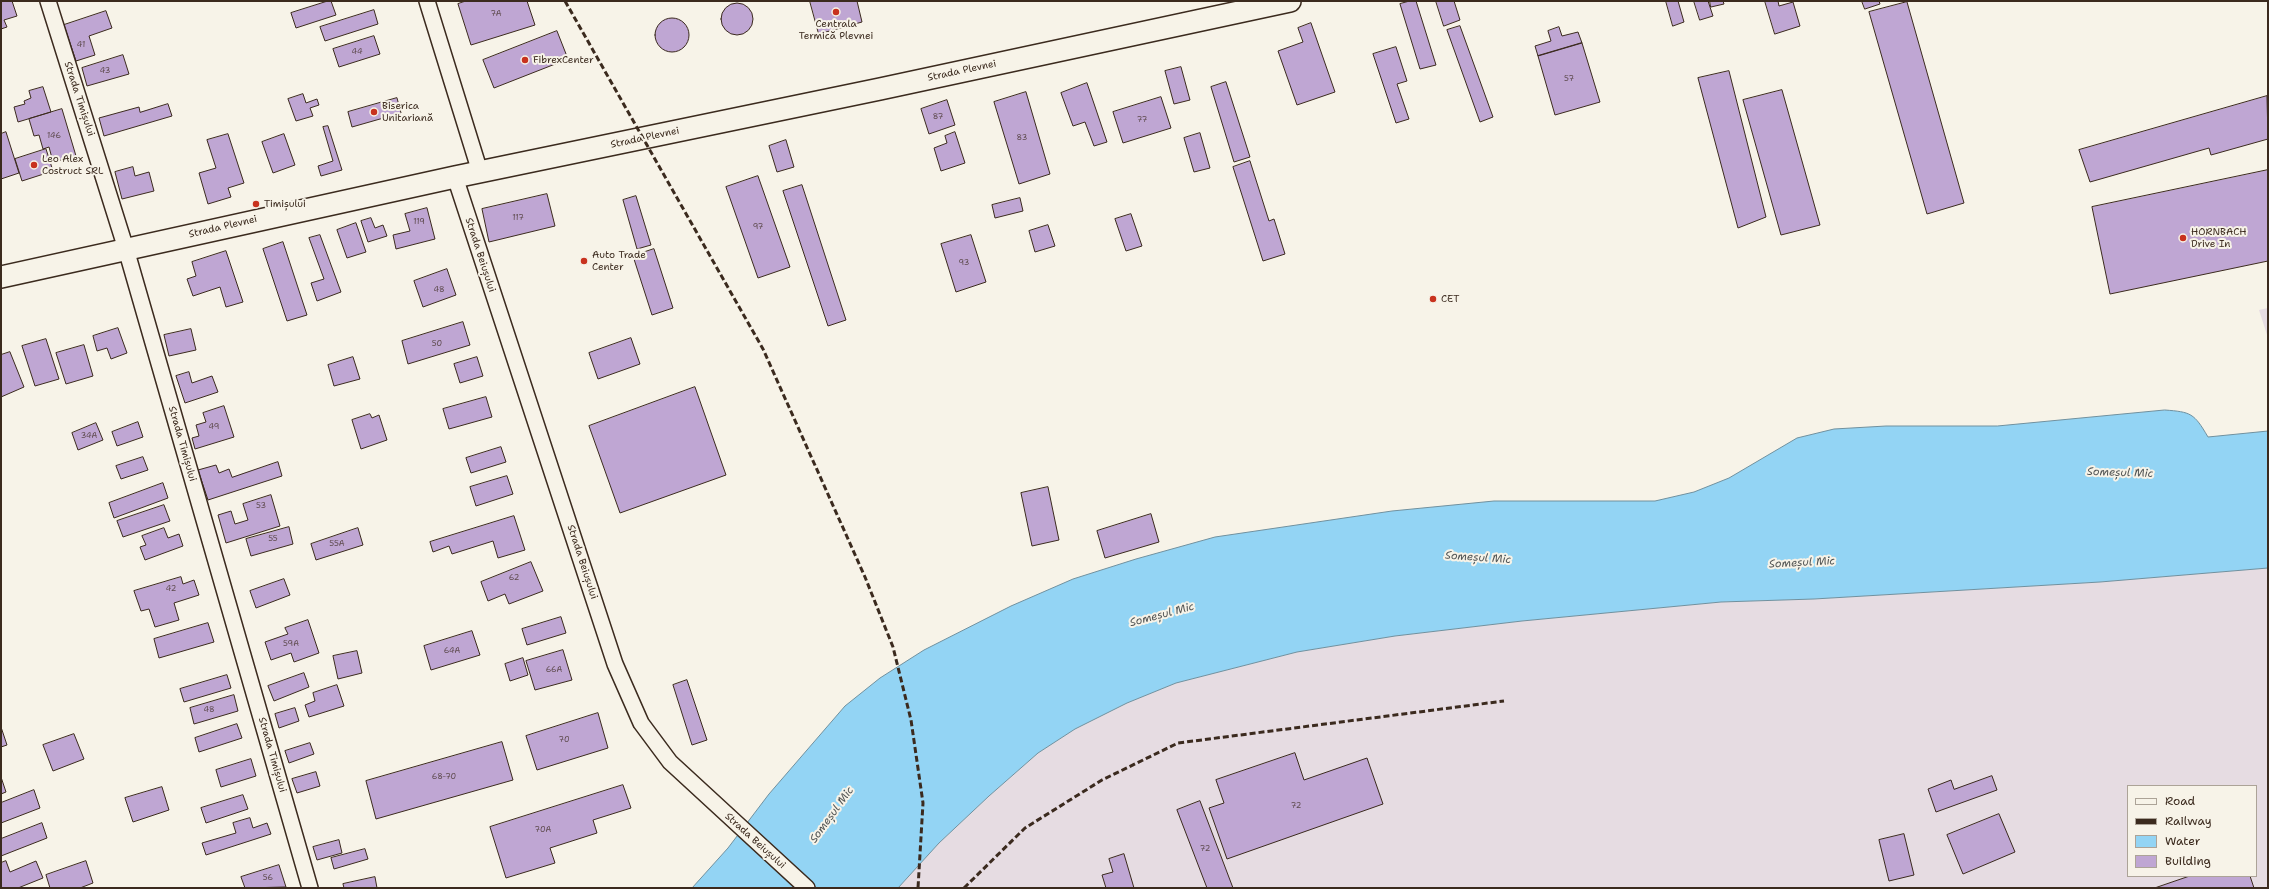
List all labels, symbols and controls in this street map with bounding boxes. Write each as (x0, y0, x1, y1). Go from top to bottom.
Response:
marker: Centrala Termică Plevnei (831, 7, 841, 17)
house number: 7A (490, 9, 502, 19)
place label: Centrala Termică Plevnei (799, 18, 873, 42)
house number: 41 (77, 40, 85, 50)
house number: 44 (352, 47, 362, 57)
place label: FibrexCenter (533, 54, 594, 66)
marker: FibrexCenter (520, 55, 530, 65)
street label: Strada Plevnei (927, 58, 997, 84)
street label: Strada Timișului (61, 60, 97, 138)
house number: 43 (100, 66, 110, 76)
house number: 57 (1564, 74, 1574, 84)
place label: Biserica Unitariană (382, 100, 433, 124)
marker: Biserica Unitariană (369, 107, 379, 117)
house number: 87 (933, 112, 943, 122)
house number: 77 (1137, 115, 1147, 125)
street label: Strada Plevnei (610, 125, 680, 151)
house number: 146 (47, 131, 61, 141)
house number: 83 (1017, 133, 1027, 143)
place label: Leo Alex Costruct SRL (42, 153, 103, 176)
marker: Leo Alex Costruct SRL (29, 160, 39, 170)
place label: Timișului (264, 198, 306, 210)
marker: Timișului (251, 199, 261, 209)
street label: Strada Plevnei (188, 213, 258, 241)
house number: 117 (512, 213, 524, 223)
street label: Strada Beiușului (462, 216, 498, 294)
house number: 119 (413, 217, 425, 227)
house number: 97 (753, 222, 763, 232)
place label: HORNBACH Drive In (2191, 226, 2246, 250)
marker: HORNBACH Drive In (2178, 233, 2188, 243)
place label: Auto Trade Center (592, 249, 646, 272)
marker: Auto Trade Center (579, 256, 589, 266)
house number: 93 (959, 258, 969, 268)
house number: 48 (433, 285, 445, 295)
place label: CET (1441, 293, 1459, 305)
marker: CET (1428, 294, 1438, 304)
house number: 50 (432, 339, 442, 349)
street label: Strada Timișului (166, 405, 198, 483)
house number: 49 (209, 422, 219, 432)
house number: 34A (81, 431, 97, 441)
water label: Someșul Mic (2087, 465, 2153, 481)
house number: 53 (256, 501, 266, 511)
street label: Strada Beiușului (564, 523, 600, 601)
house number: 55 (268, 534, 278, 544)
house number: 55A (329, 539, 345, 549)
water label: Someșul Mic (1445, 549, 1511, 567)
water label: Someșul Mic (1769, 555, 1835, 571)
house number: 62 (509, 573, 519, 583)
house number: 42 (166, 584, 176, 594)
water label: Someșul Mic (1128, 600, 1196, 630)
house number: 59A (283, 639, 299, 649)
house number: 64A (444, 646, 460, 656)
house number: 66A (546, 665, 562, 675)
house number: 48 (203, 705, 215, 715)
street label: Strada Timișului (256, 716, 288, 794)
house number: 70 (558, 735, 570, 745)
house number: 68-70 (432, 772, 456, 782)
water label: Someșul Mic (807, 784, 857, 846)
legend (2127, 785, 2257, 877)
text: Road (2165, 793, 2195, 809)
house number: 72 (1291, 801, 1301, 811)
street label: Strada Beiușului (722, 811, 788, 871)
text: Railway (2165, 813, 2212, 829)
house number: 70A (535, 825, 551, 835)
text: Water (2165, 833, 2200, 849)
house number: 72 (1200, 844, 1210, 854)
text: Building (2165, 853, 2211, 869)
house number: 56 (263, 873, 273, 883)

